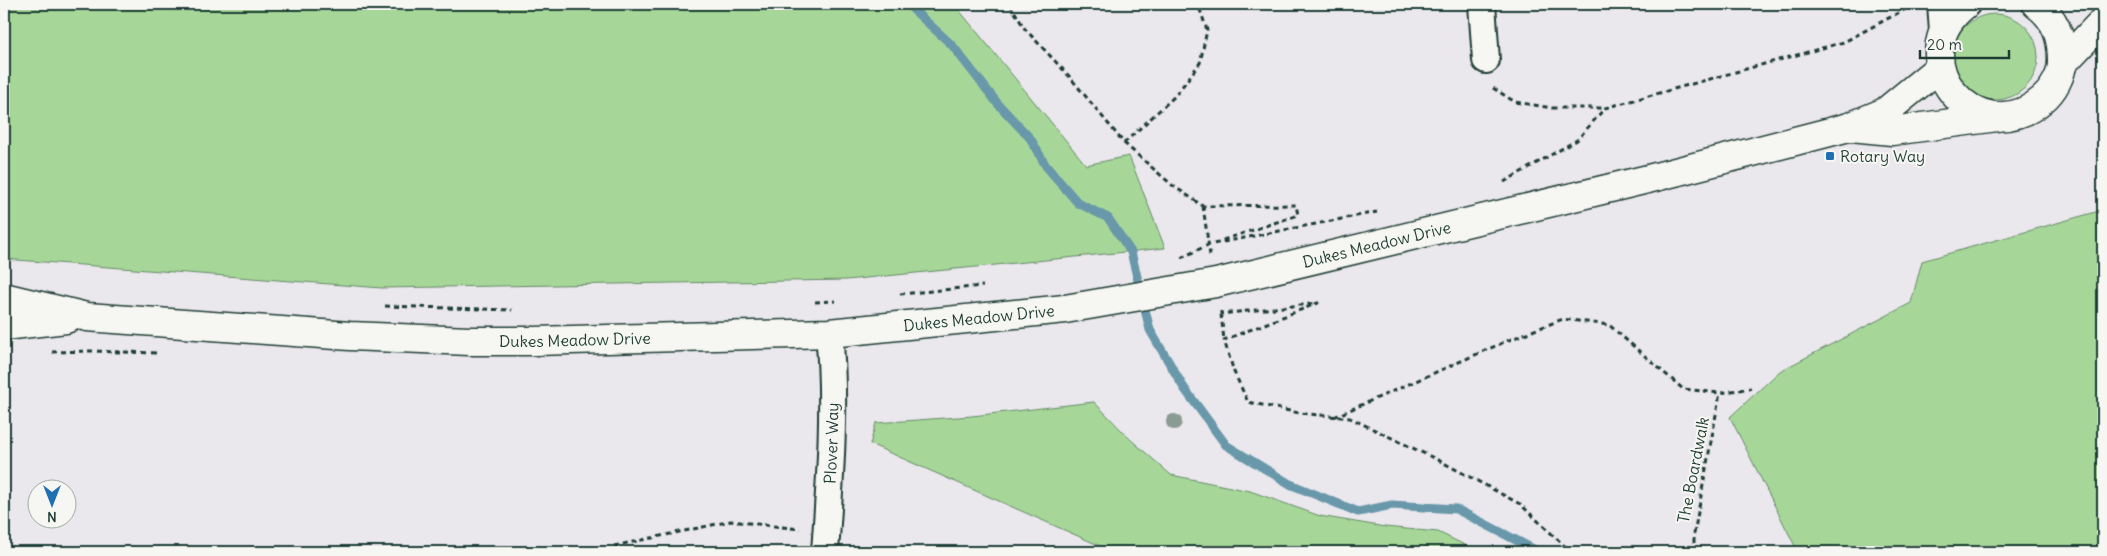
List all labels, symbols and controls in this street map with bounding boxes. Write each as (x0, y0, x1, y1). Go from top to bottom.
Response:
scale bar (1920, 28, 2008, 60)
text: 20 m (1927, 35, 1962, 54)
place label: Rotary Way (1840, 146, 1925, 166)
marker: Rotary Way (1824, 150, 1836, 162)
street label: Dukes Meadow Drive (1301, 217, 1453, 272)
street label: Dukes Meadow Drive (902, 300, 1055, 335)
street label: Dukes Meadow Drive (499, 328, 651, 351)
street label: Plover Way (820, 403, 842, 484)
street label: The Boardwalk (1673, 415, 1713, 525)
north arrow (28, 478, 78, 528)
text: N (47, 508, 57, 526)

